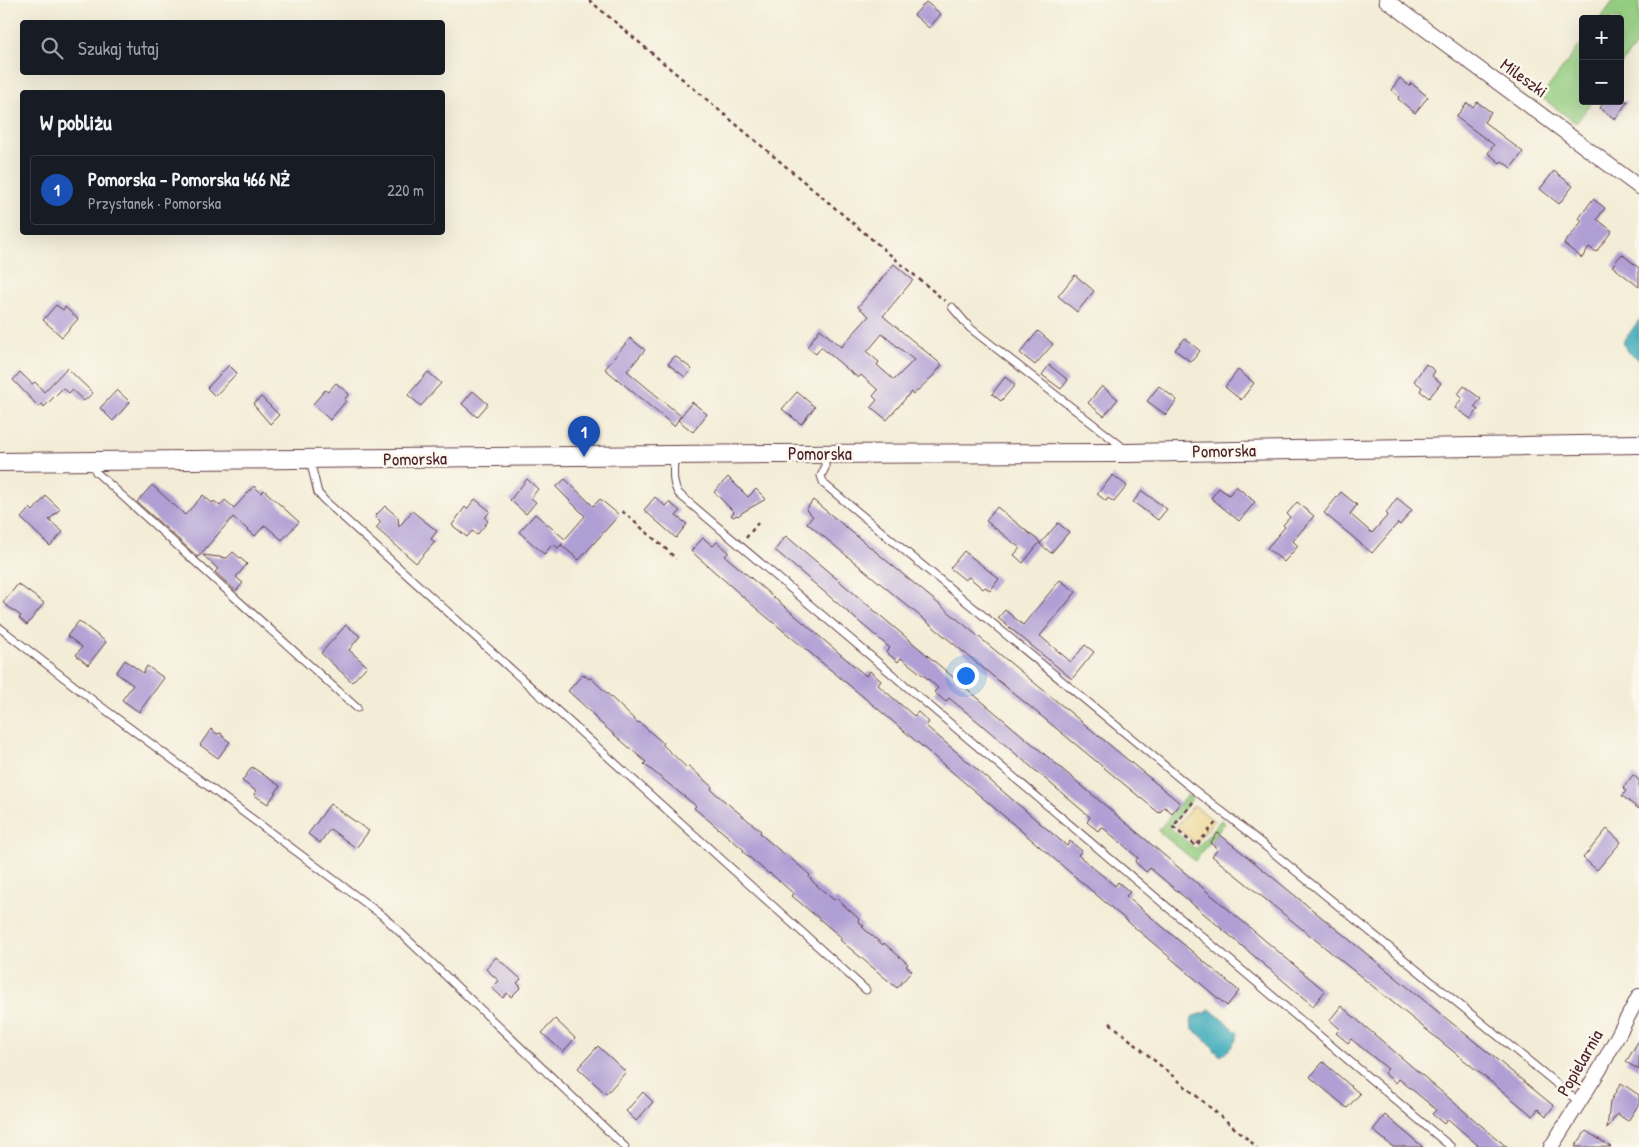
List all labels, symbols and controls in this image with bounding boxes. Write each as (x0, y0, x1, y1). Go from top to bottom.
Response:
map controls (1579, 15, 1624, 105)
button: + (1579, 15, 1624, 60)
search box (20, 20, 445, 75)
icon: search (38, 34, 66, 62)
text: Szukaj tutaj (78, 35, 159, 61)
street label: Mileszki (1496, 52, 1553, 103)
button: − (1579, 60, 1624, 105)
text: W pobliżu (40, 108, 112, 137)
text: Pomorska - Pomorska 466 NŻ (88, 166, 290, 192)
text: 1 (54, 179, 60, 201)
text: 220 m (387, 179, 424, 201)
text: Przystanek · Pomorska (88, 192, 221, 214)
pin: 1 (568, 416, 600, 457)
street label: Pomorska (1192, 437, 1256, 464)
street label: Pomorska (788, 441, 852, 466)
street label: Pomorska (383, 445, 447, 472)
your location (953, 663, 979, 689)
street label: Popielarnia (1551, 1025, 1609, 1101)

